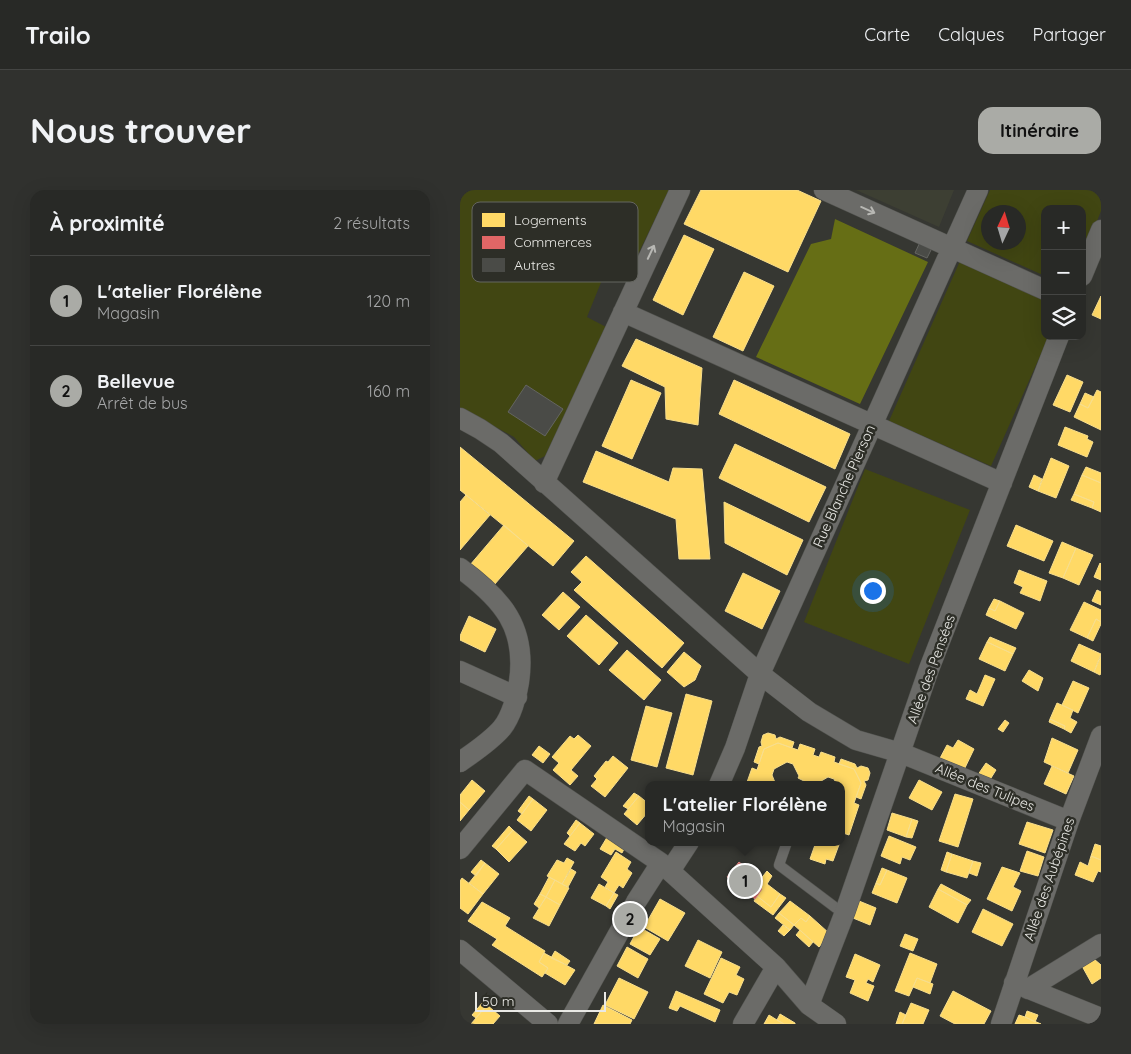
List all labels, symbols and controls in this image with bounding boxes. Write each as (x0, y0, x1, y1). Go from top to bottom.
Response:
text: Trailo (25, 20, 91, 50)
text: Carte (864, 23, 910, 46)
text: Calques (938, 23, 1005, 46)
text: Partager (1033, 23, 1106, 46)
button: Itinéraire (978, 107, 1101, 154)
text: Nous trouver (30, 108, 251, 152)
legend (472, 202, 638, 282)
north arrow (981, 205, 1026, 250)
map controls (1041, 205, 1086, 340)
button: + (1041, 205, 1086, 250)
one-way arrow (860, 206, 875, 216)
text: À proximité (50, 210, 165, 236)
text: Logements (514, 211, 587, 229)
text: 2 résultats (333, 213, 410, 233)
text: Commerces (514, 233, 592, 251)
one-way arrow (646, 245, 656, 260)
button: − (1041, 250, 1086, 295)
text: Autres (514, 256, 555, 274)
text: L'atelier Florélène (97, 279, 262, 303)
text: 1 (63, 291, 69, 311)
text: 120 m (367, 291, 410, 311)
button: layers (1041, 295, 1086, 340)
text: Magasin (97, 303, 160, 323)
text: Bellevue (97, 369, 175, 393)
text: 2 (61, 381, 71, 401)
text: 160 m (367, 381, 410, 401)
text: Arrêt de bus (97, 393, 188, 413)
street label: Rue Blanche Pierson (809, 422, 879, 550)
your location (860, 578, 886, 604)
street label: Allée des Pensées (903, 612, 959, 726)
street label: Allée des Tulipes (933, 759, 1037, 815)
popup (645, 781, 845, 846)
text: L'atelier Florélène (662, 792, 828, 816)
street label: Allée des Aubépines (1019, 815, 1079, 943)
text: Magasin (662, 816, 725, 836)
pin: 1 (729, 862, 761, 900)
pin: 2 (614, 900, 646, 938)
scale bar (475, 989, 606, 1012)
text: 50 m (482, 992, 515, 1010)

